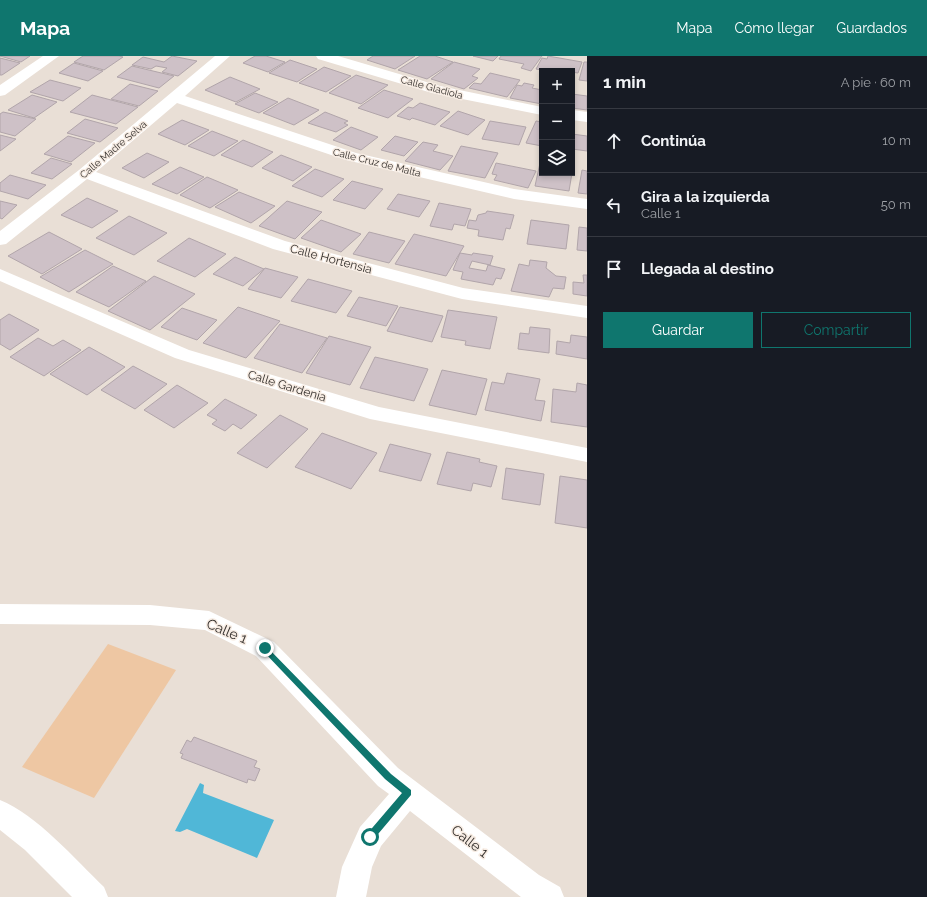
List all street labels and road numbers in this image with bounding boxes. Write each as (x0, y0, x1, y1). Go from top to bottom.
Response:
street label: Calle Gladiola (400, 74, 464, 101)
street label: Calle Madre Selva (78, 118, 149, 180)
street label: Calle Cruz de Malta (332, 146, 422, 179)
street label: Calle Hortensia (288, 241, 374, 277)
street label: Calle Gardenia (246, 367, 328, 405)
street label: Calle 1 (204, 615, 250, 647)
street label: Calle 1 (448, 822, 492, 860)

